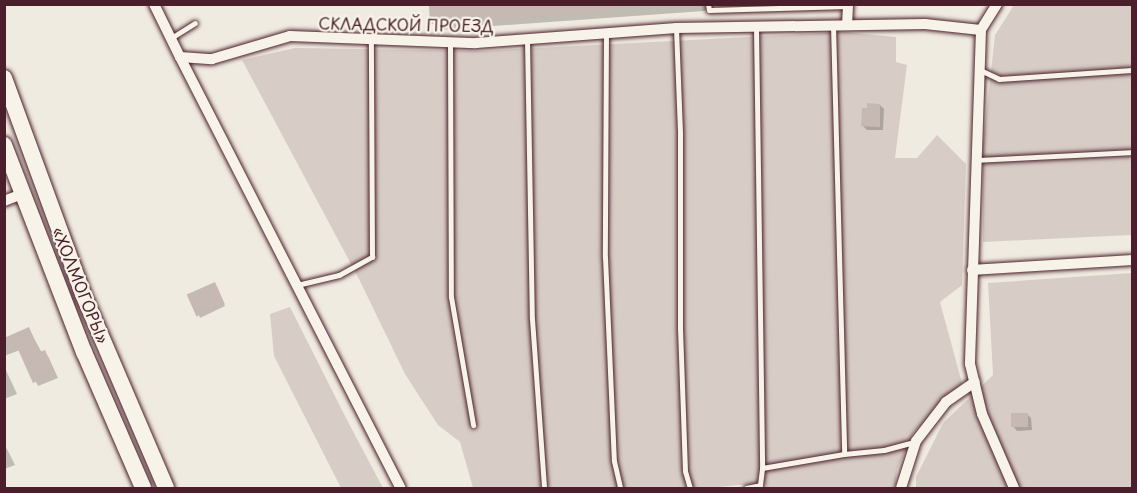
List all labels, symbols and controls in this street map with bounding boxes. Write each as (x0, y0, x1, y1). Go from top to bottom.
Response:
street label: СКЛАДСКОЙ ПРОЕЗД (317, 13, 495, 35)
street label: «ХОЛМОГОРЫ» (49, 224, 113, 346)

